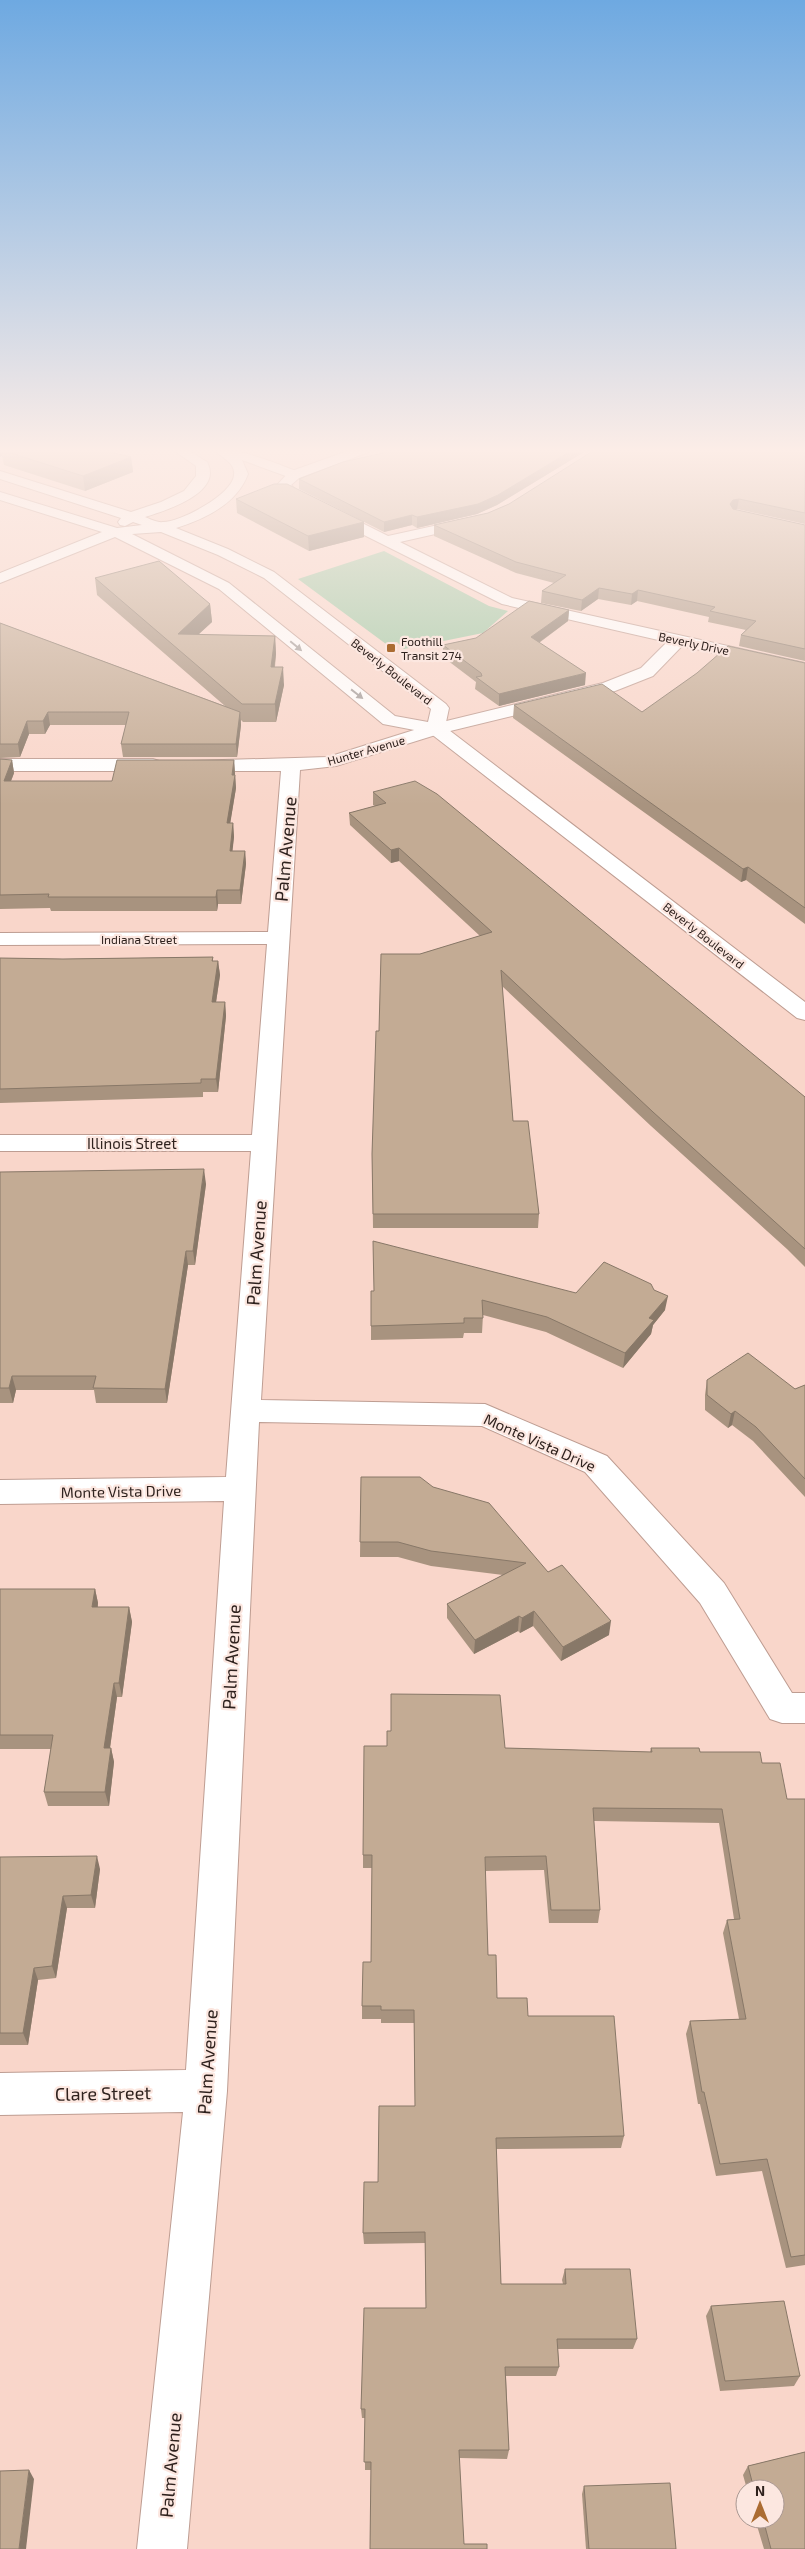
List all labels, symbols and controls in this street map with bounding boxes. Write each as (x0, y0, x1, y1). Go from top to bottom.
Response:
street label: Beverly Drive (657, 629, 731, 657)
place label: Foothill Transit 274 (401, 634, 462, 662)
street label: Beverly Boulevard (349, 635, 435, 707)
one-way arrow (289, 640, 302, 651)
marker: Foothill Transit 274 (385, 642, 397, 654)
one-way arrow (350, 689, 363, 700)
street label: Hunter Avenue (326, 732, 406, 768)
street label: Palm Avenue (269, 796, 301, 902)
street label: Beverly Boulevard (661, 899, 747, 971)
street label: Indiana Street (101, 932, 177, 946)
street label: Illinois Street (87, 1134, 177, 1152)
street label: Palm Avenue (241, 1200, 271, 1306)
street label: Monte Vista Drive (481, 1409, 599, 1475)
street label: Monte Vista Drive (61, 1481, 181, 1501)
street label: Palm Avenue (217, 1604, 245, 1710)
street label: Palm Avenue (192, 2009, 222, 2115)
street label: Clare Street (55, 2081, 151, 2105)
street label: Palm Avenue (154, 2412, 186, 2518)
north arrow (735, 2479, 785, 2529)
text: N (755, 2482, 765, 2499)

